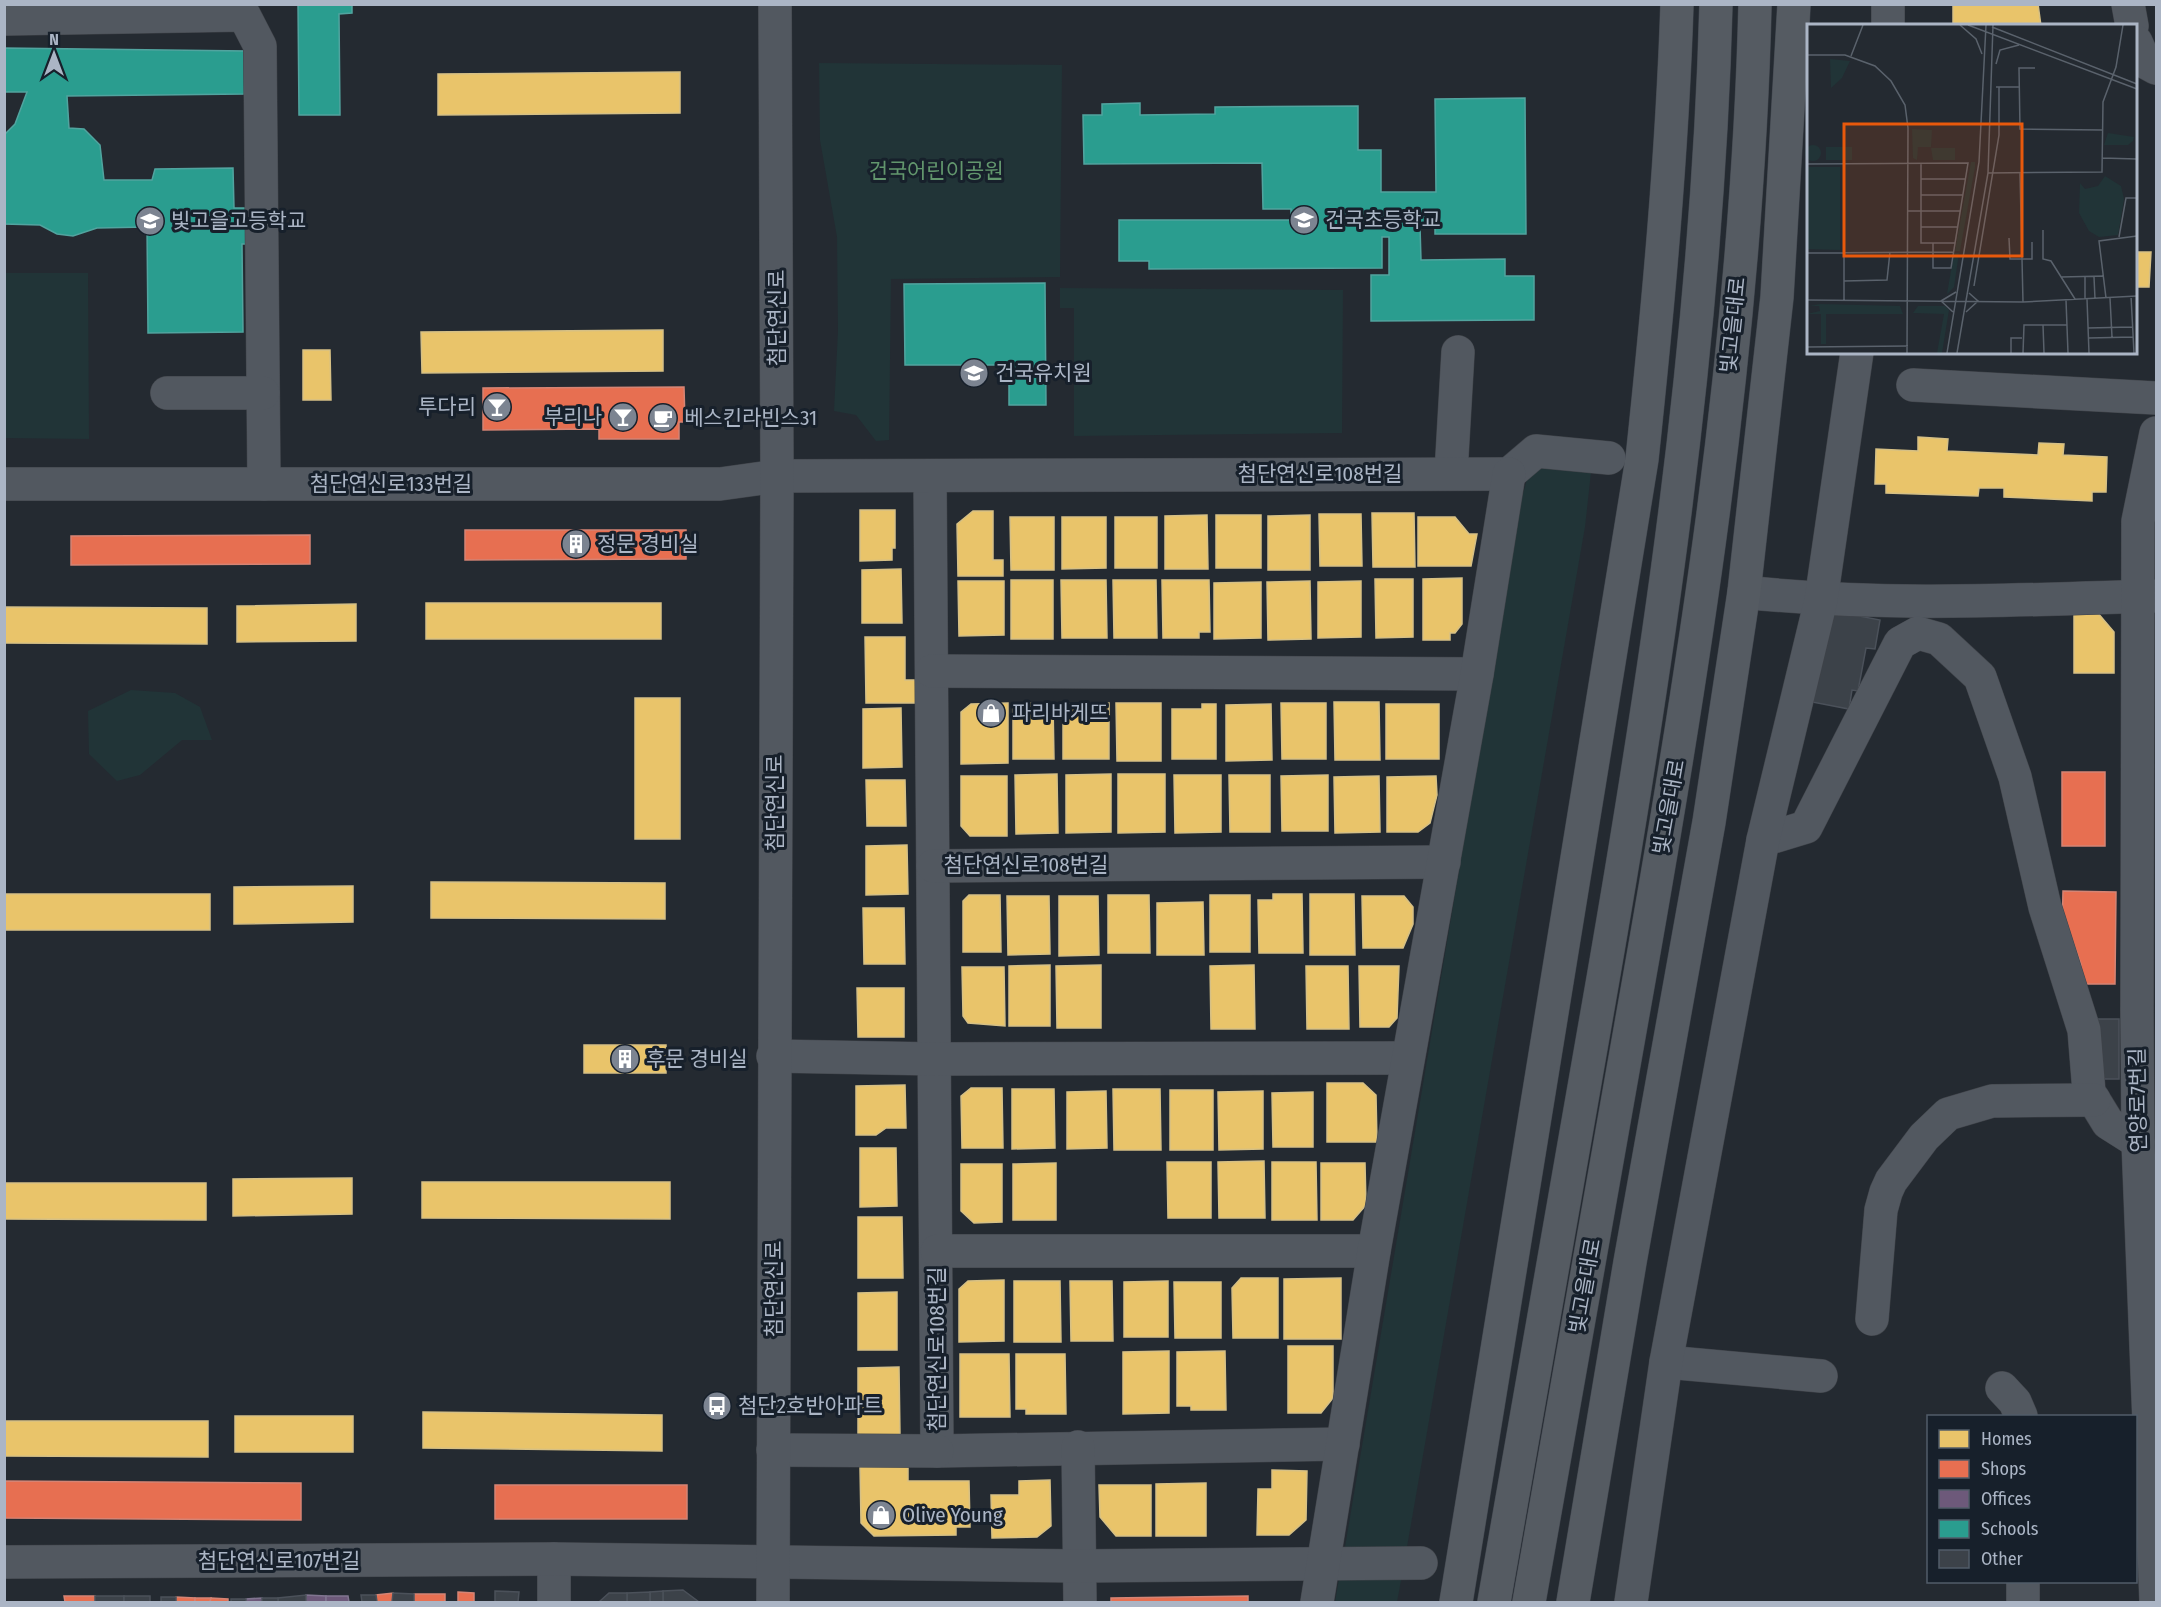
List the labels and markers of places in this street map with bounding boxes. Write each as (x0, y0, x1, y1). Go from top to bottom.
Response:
school or university icon: 건국초등학교 (1288, 204, 1320, 236)
school or university icon: 빛고을고등학교 (134, 205, 166, 237)
place label: 건국초등학교 (1325, 207, 1441, 233)
place label: 빛고을고등학교 (171, 208, 306, 234)
school or university icon: 건국유치원 (958, 357, 990, 389)
place label: 건국유치원 (995, 360, 1092, 386)
bar icon: 투다리 (481, 391, 513, 423)
place label: 투다리 (418, 394, 476, 420)
bar icon: 부리나 (607, 401, 639, 433)
cafe icon: 베스킨라빈스31 (647, 402, 679, 434)
place label: 부리나 (544, 404, 602, 430)
place label: 베스킨라빈스31 (684, 405, 817, 431)
building icon: 정문 경비실 (560, 528, 592, 560)
place label: 정문 경비실 (597, 531, 699, 557)
shop icon: 파리바게뜨 (975, 697, 1007, 729)
place label: 파리바게뜨 (1012, 700, 1109, 726)
building icon: 후문 경비실 (609, 1043, 641, 1075)
place label: 후문 경비실 (646, 1046, 748, 1072)
bus stop icon: 첨단2호반아파트 (701, 1390, 733, 1422)
place label: 첨단2호반아파트 (738, 1393, 883, 1419)
shop icon: Olive Young (865, 1499, 897, 1531)
place label: Olive Young (902, 1502, 1003, 1528)

